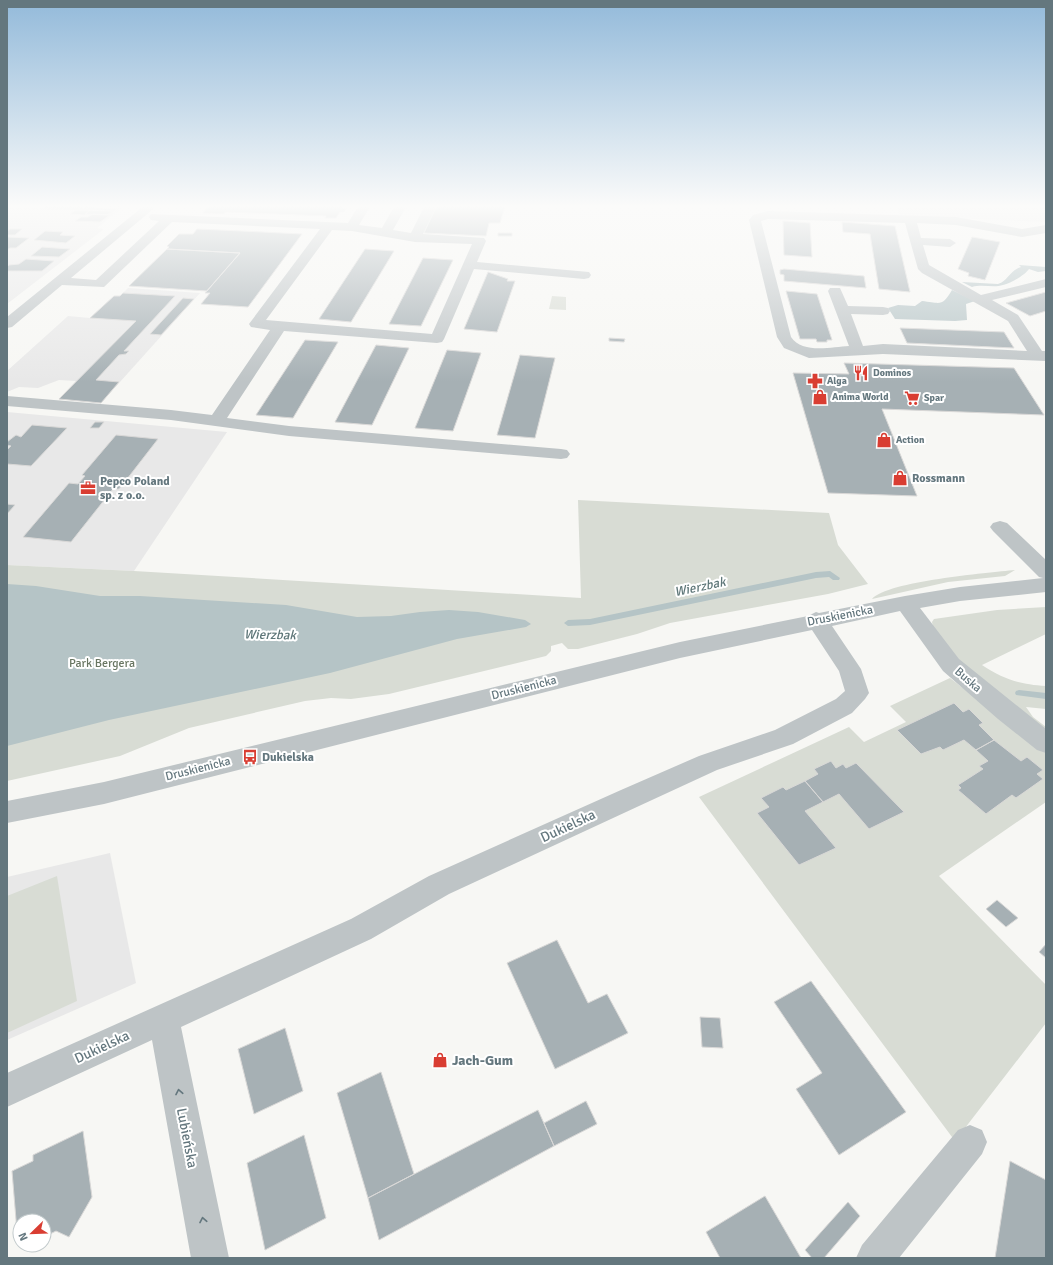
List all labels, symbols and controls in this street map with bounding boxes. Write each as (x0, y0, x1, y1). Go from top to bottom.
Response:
restaurant icon: Dominos (852, 364, 870, 382)
place label: Dominos (873, 367, 912, 379)
pharmacy icon: Alga (806, 372, 824, 390)
place label: Alga (827, 375, 847, 387)
shop icon: Anima World (811, 388, 829, 406)
supermarket icon: Spar (903, 389, 921, 407)
place label: Anima World (832, 391, 889, 403)
place label: Spar (924, 392, 944, 404)
shop icon: Action (875, 431, 893, 449)
place label: Action (896, 434, 925, 446)
shop icon: Rossmann (891, 469, 909, 487)
place label: Rossmann (912, 471, 966, 486)
place label: Pepco Poland sp. z o.o. (100, 474, 170, 503)
office icon: Pepco Poland sp. z o.o. (79, 479, 97, 497)
water label: Wierzbak (673, 573, 728, 600)
street label: Druskienicka (806, 602, 874, 630)
water label: Wierzbak (244, 627, 297, 643)
park label: Park Bergera (69, 656, 135, 671)
street label: Buska (951, 664, 985, 696)
street label: Druskienicka (490, 673, 558, 703)
bus stop icon: Dukielska (241, 748, 259, 766)
place label: Dukielska (262, 750, 314, 765)
street label: Druskienicka (164, 754, 232, 784)
street label: Dukielska (538, 806, 598, 846)
street label: Dukielska (72, 1027, 132, 1067)
shop icon: Jach-Gum (431, 1051, 449, 1069)
place label: Jach-Gum (452, 1052, 513, 1069)
one-way arrow (175, 1089, 183, 1095)
street label: Lubieńska (173, 1107, 201, 1169)
north arrow (12, 1213, 52, 1253)
one-way arrow (199, 1217, 208, 1223)
text: N (16, 1231, 31, 1243)

